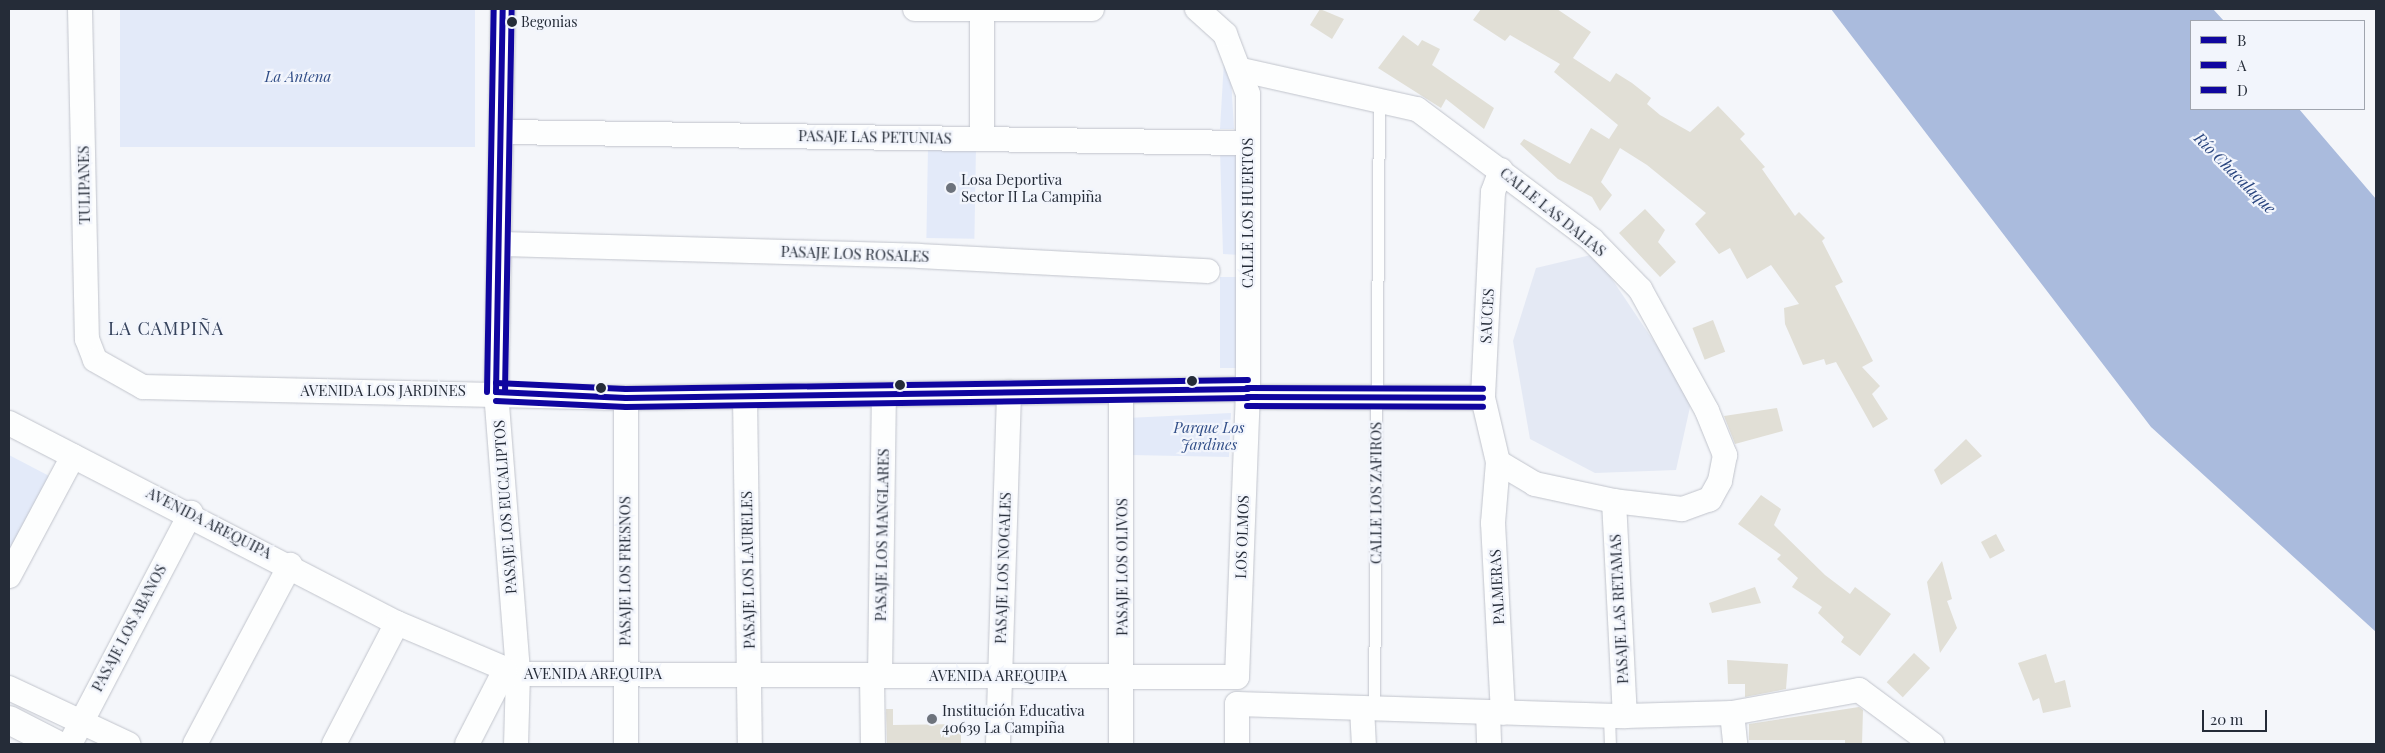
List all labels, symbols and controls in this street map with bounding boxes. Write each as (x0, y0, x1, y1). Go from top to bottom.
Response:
place label: Begonias (521, 14, 577, 30)
marker: Begonias (507, 17, 517, 27)
legend (2190, 20, 2365, 110)
text: B (2237, 30, 2246, 50)
text: A (2237, 55, 2246, 75)
park label: La Antena (265, 68, 331, 86)
text: D (2237, 80, 2248, 100)
street label: PASAJE LAS PETUNIAS (798, 127, 952, 147)
water label: Río Chacalaque (2190, 128, 2280, 218)
street label: CALLE LOS HUERTOS (1239, 138, 1257, 288)
street label: TULIPANES (74, 146, 94, 224)
street label: CALLE LAS DALIAS (1496, 164, 1610, 260)
place label: Losa Deportiva Sector II La Campiña (961, 170, 1102, 205)
marker: Losa Deportiva Sector II La Campiña (945, 182, 957, 194)
street label: PASAJE LOS ROSALES (780, 242, 930, 266)
street label: SAUCES (1477, 288, 1497, 344)
district label: LA CAMPIÑA (107, 317, 225, 339)
unlabelled marker (1187, 376, 1197, 386)
unlabelled marker (895, 380, 905, 390)
street label: AVENIDA LOS JARDINES (300, 382, 466, 400)
unlabelled marker (596, 383, 606, 393)
park label: Parque Los Jardines (1174, 418, 1244, 453)
street label: PASAJE LOS EUCALIPTOS (490, 419, 520, 595)
street label: CALLE LOS ZAFIROS (1367, 422, 1385, 564)
street label: PASAJE LOS MANGLARES (871, 448, 893, 622)
street label: AVENIDA AREQUIPA (143, 484, 275, 562)
street label: PASAJE LOS LAURELES (738, 491, 758, 649)
street label: PASAJE LOS NOGALES (991, 492, 1015, 644)
street label: LOS OLMOS (1232, 495, 1252, 579)
street label: PASAJE LOS FRESNOS (616, 496, 634, 646)
street label: PASAJE LOS OLIVOS (1113, 498, 1131, 636)
street label: PASAJE LAS RETAMAS (1606, 534, 1632, 684)
street label: PALMERAS (1486, 549, 1508, 625)
street label: PASAJE LOS ABANOS (88, 561, 170, 695)
street label: AVENIDA AREQUIPA (524, 665, 662, 683)
street label: AVENIDA AREQUIPA (929, 667, 1067, 685)
scale bar (2205, 700, 2270, 732)
place label: Institución Educativa 40639 La Campiña (942, 701, 1085, 736)
text: 20 m (2210, 709, 2243, 729)
marker: Institución Educativa 40639 La Campiña (926, 713, 938, 725)

